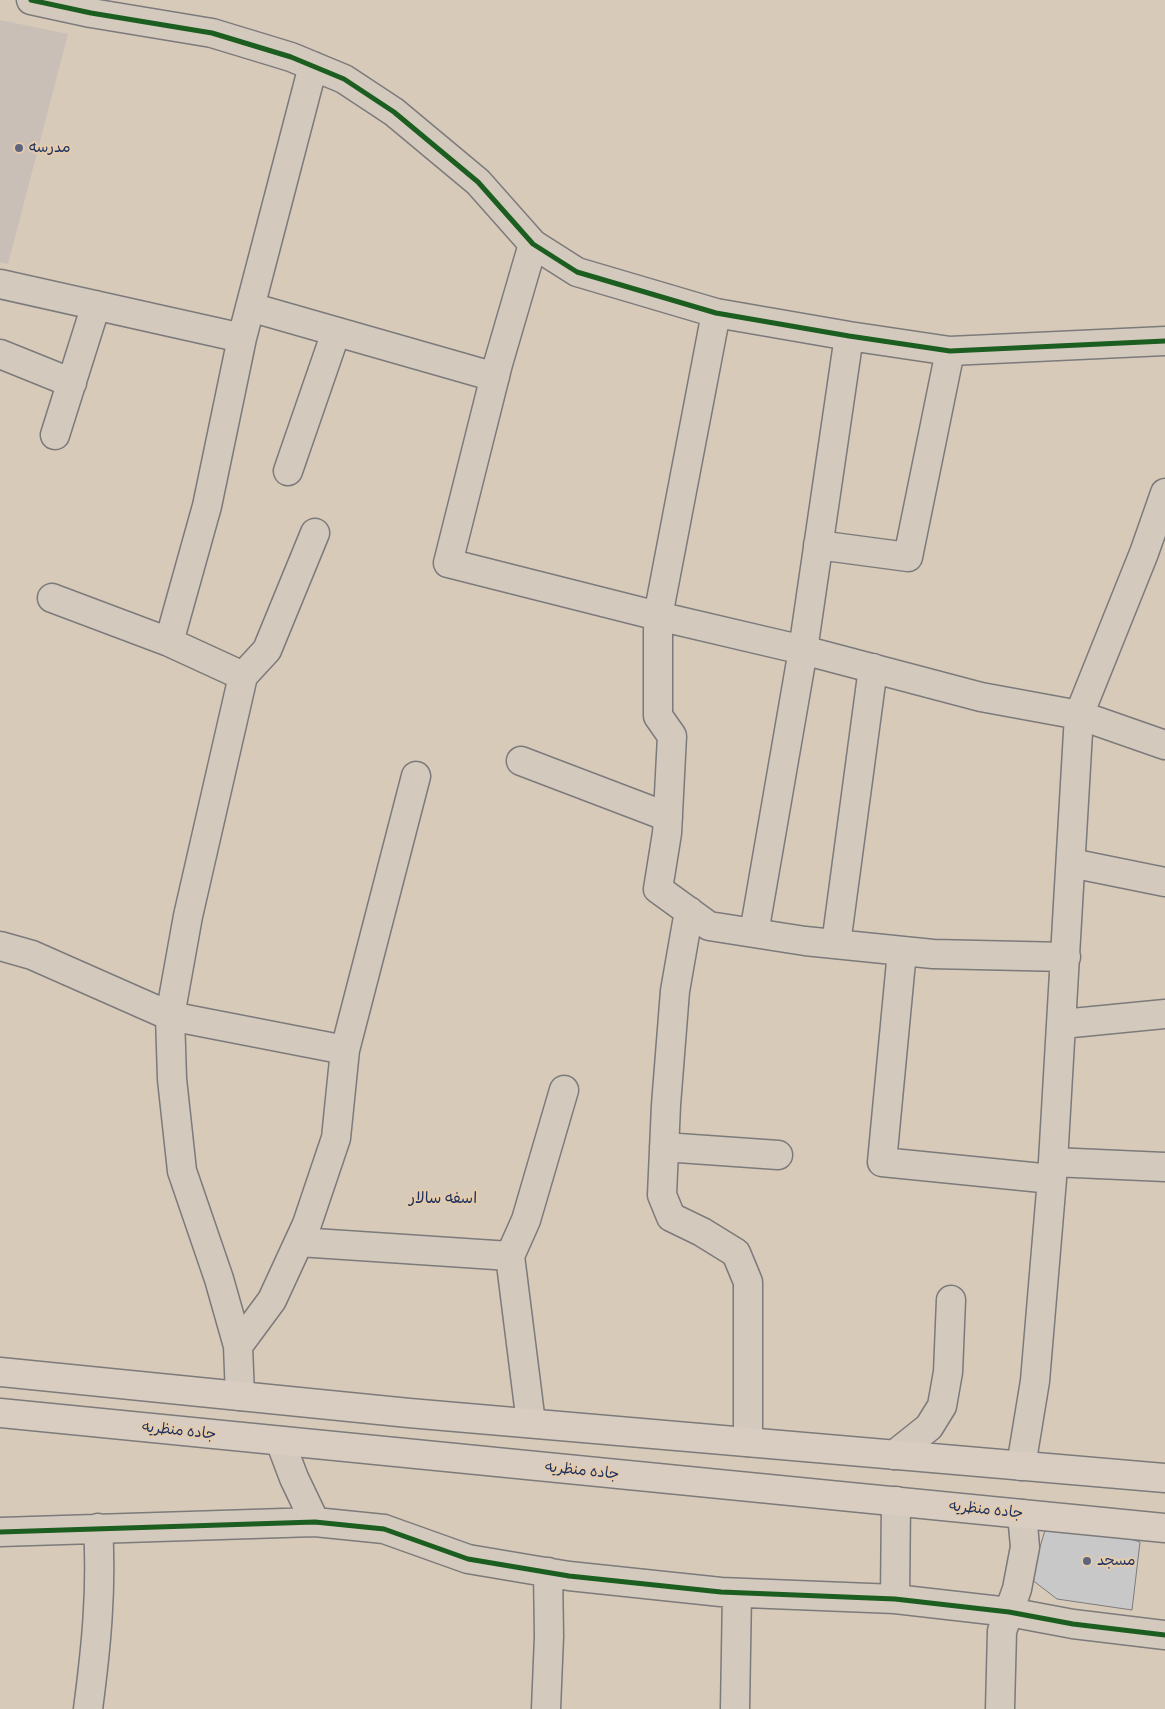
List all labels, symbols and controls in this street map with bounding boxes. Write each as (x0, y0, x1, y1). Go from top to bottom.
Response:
place label: مدرسه (29, 139, 70, 157)
marker: مدرسه (13, 142, 25, 154)
district label: اسفه سالار (409, 1189, 477, 1209)
street label: جاده منظریه (141, 1418, 217, 1444)
street label: جاده منظریه (544, 1458, 620, 1484)
street label: جاده منظریه (948, 1497, 1024, 1523)
place label: مسجد (1097, 1552, 1136, 1570)
marker: مسجد (1081, 1555, 1093, 1567)

